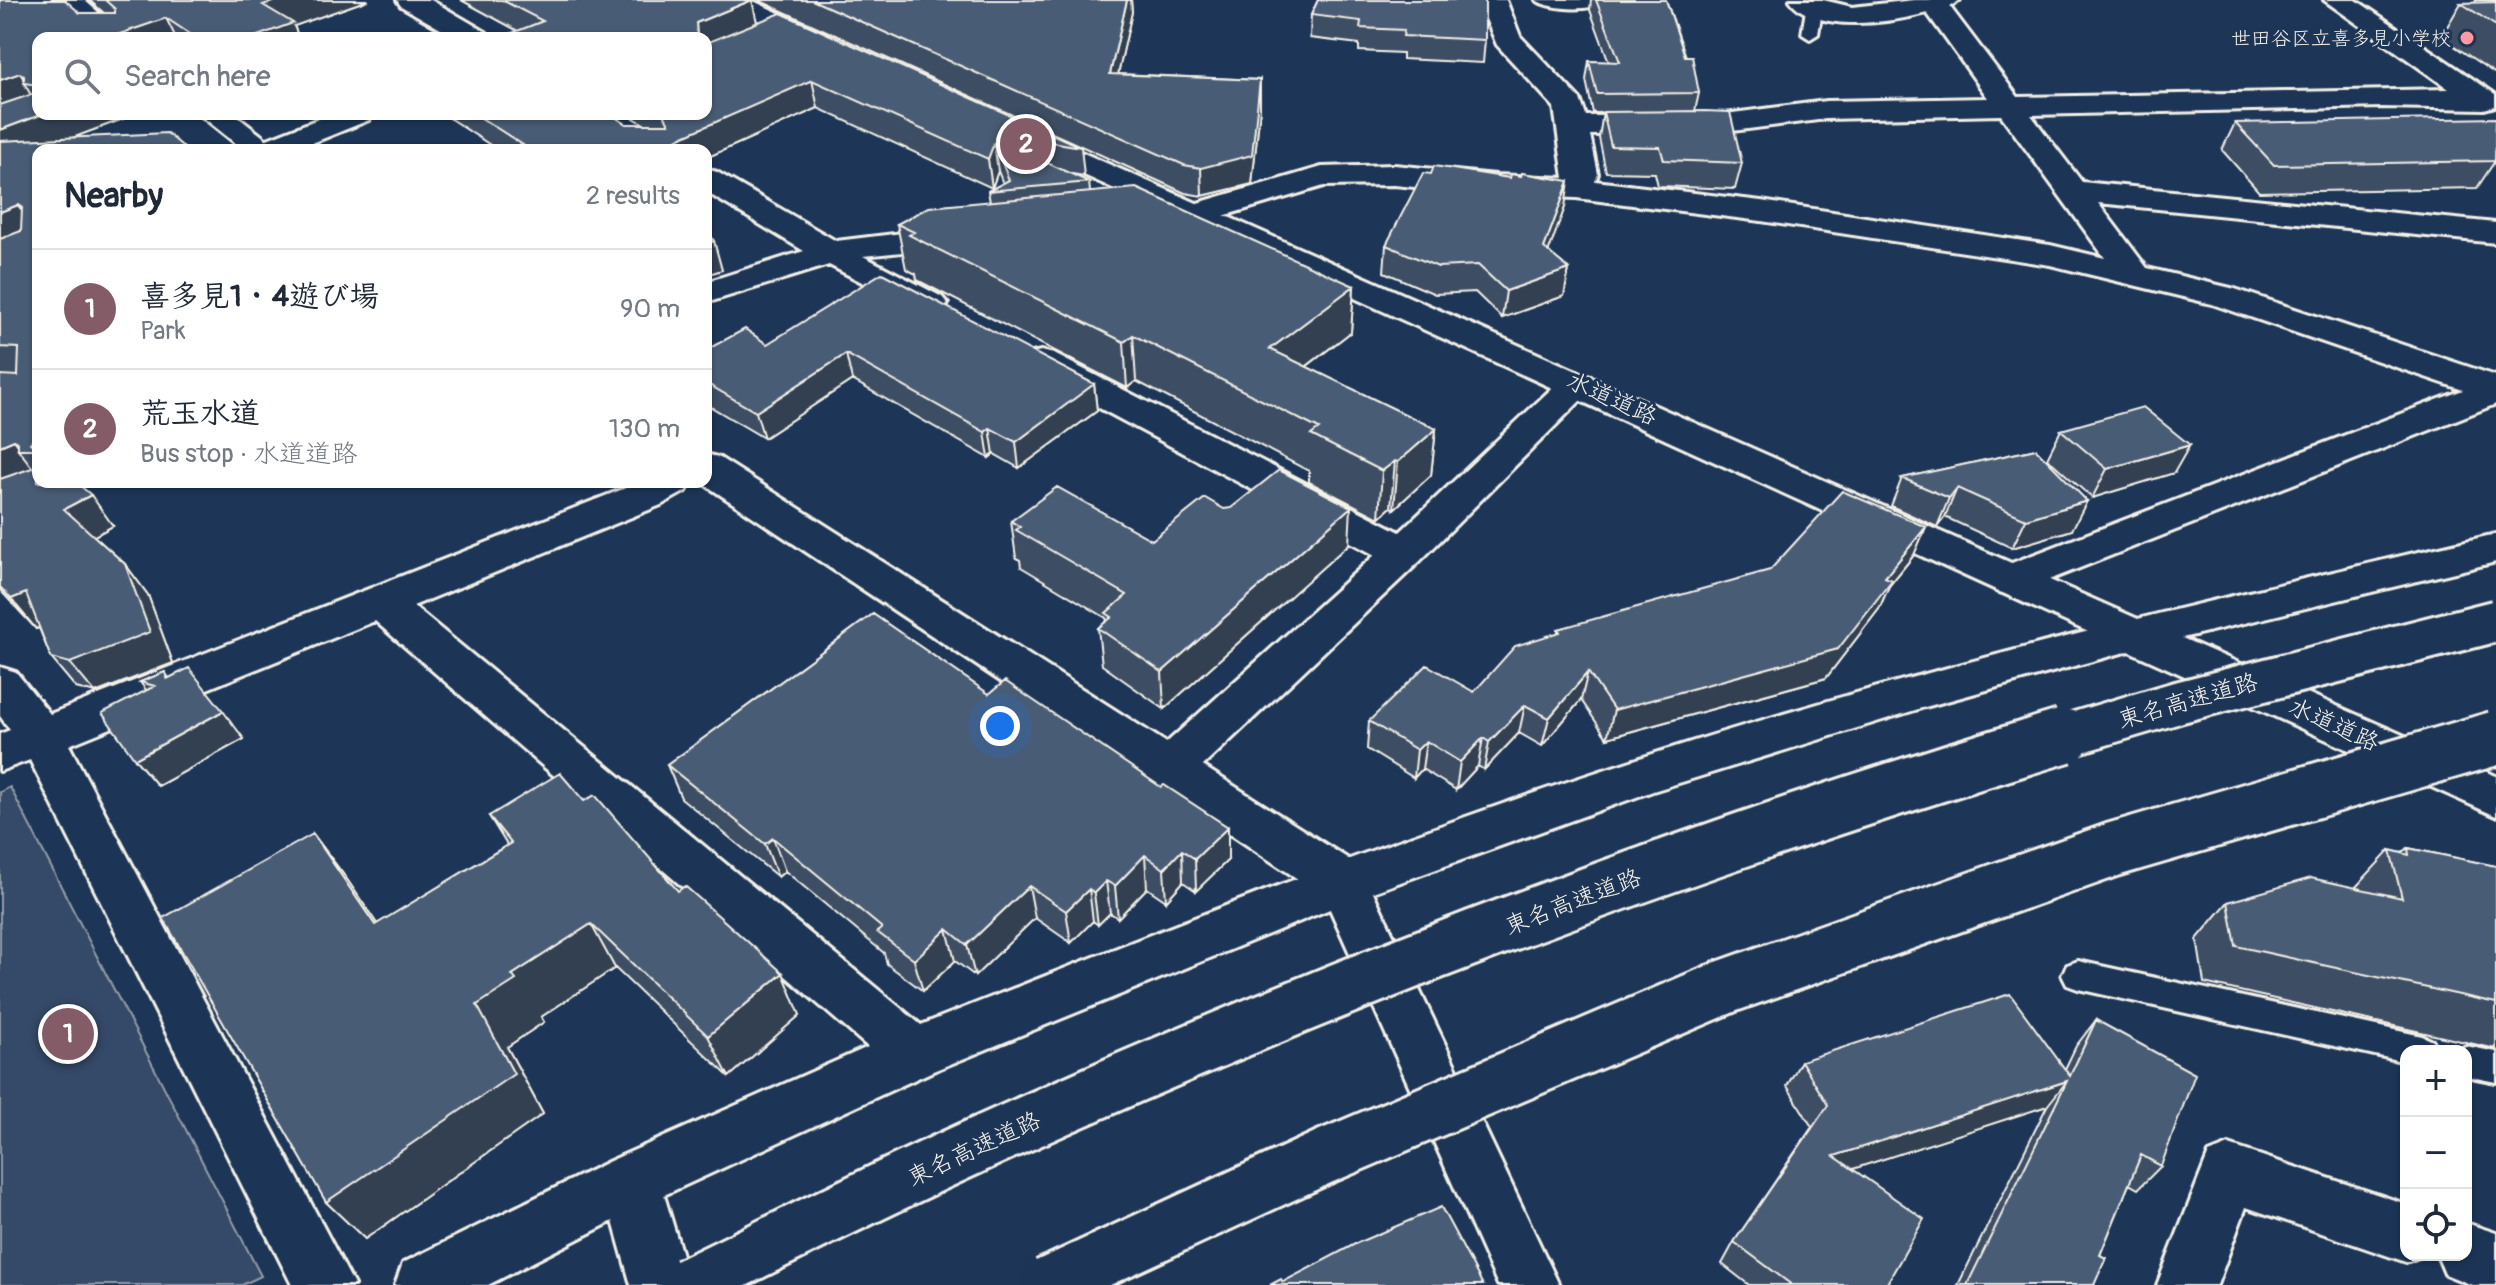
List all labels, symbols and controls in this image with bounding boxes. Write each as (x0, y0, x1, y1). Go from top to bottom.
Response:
place label: 世田谷区立喜多見小学校 (2231, 26, 2451, 51)
marker: 世田谷区立喜多見小学校 (2458, 29, 2476, 47)
search box (32, 32, 712, 120)
icon: search (60, 54, 104, 98)
text: Search here (124, 58, 271, 95)
pin: 2 (1000, 114, 1052, 174)
text: Nearby (64, 175, 163, 218)
text: 2 results (586, 180, 680, 212)
text: 喜多見1・4遊び場 (140, 278, 379, 315)
text: 1 (85, 293, 95, 325)
text: 90 m (620, 293, 680, 325)
text: Park (140, 315, 186, 347)
street label: 水道道路 (1562, 366, 1662, 432)
text: 荒玉水道 (140, 395, 260, 432)
text: 2 (83, 413, 97, 445)
text: 130 m (609, 413, 680, 445)
text: Bus stop · 水道道路 (140, 438, 357, 470)
street label: 東名高速道路 (2115, 667, 2261, 735)
street label: 水道道路 (2284, 692, 2384, 758)
your location (980, 706, 1020, 746)
street label: 東名高速道路 (1501, 863, 1645, 941)
pin: 1 (42, 1004, 94, 1064)
map controls (2400, 1045, 2472, 1261)
button: + (2400, 1045, 2472, 1117)
street label: 東名高速道路 (903, 1105, 1045, 1193)
button: − (2400, 1117, 2472, 1189)
button: locate (2400, 1189, 2472, 1261)

